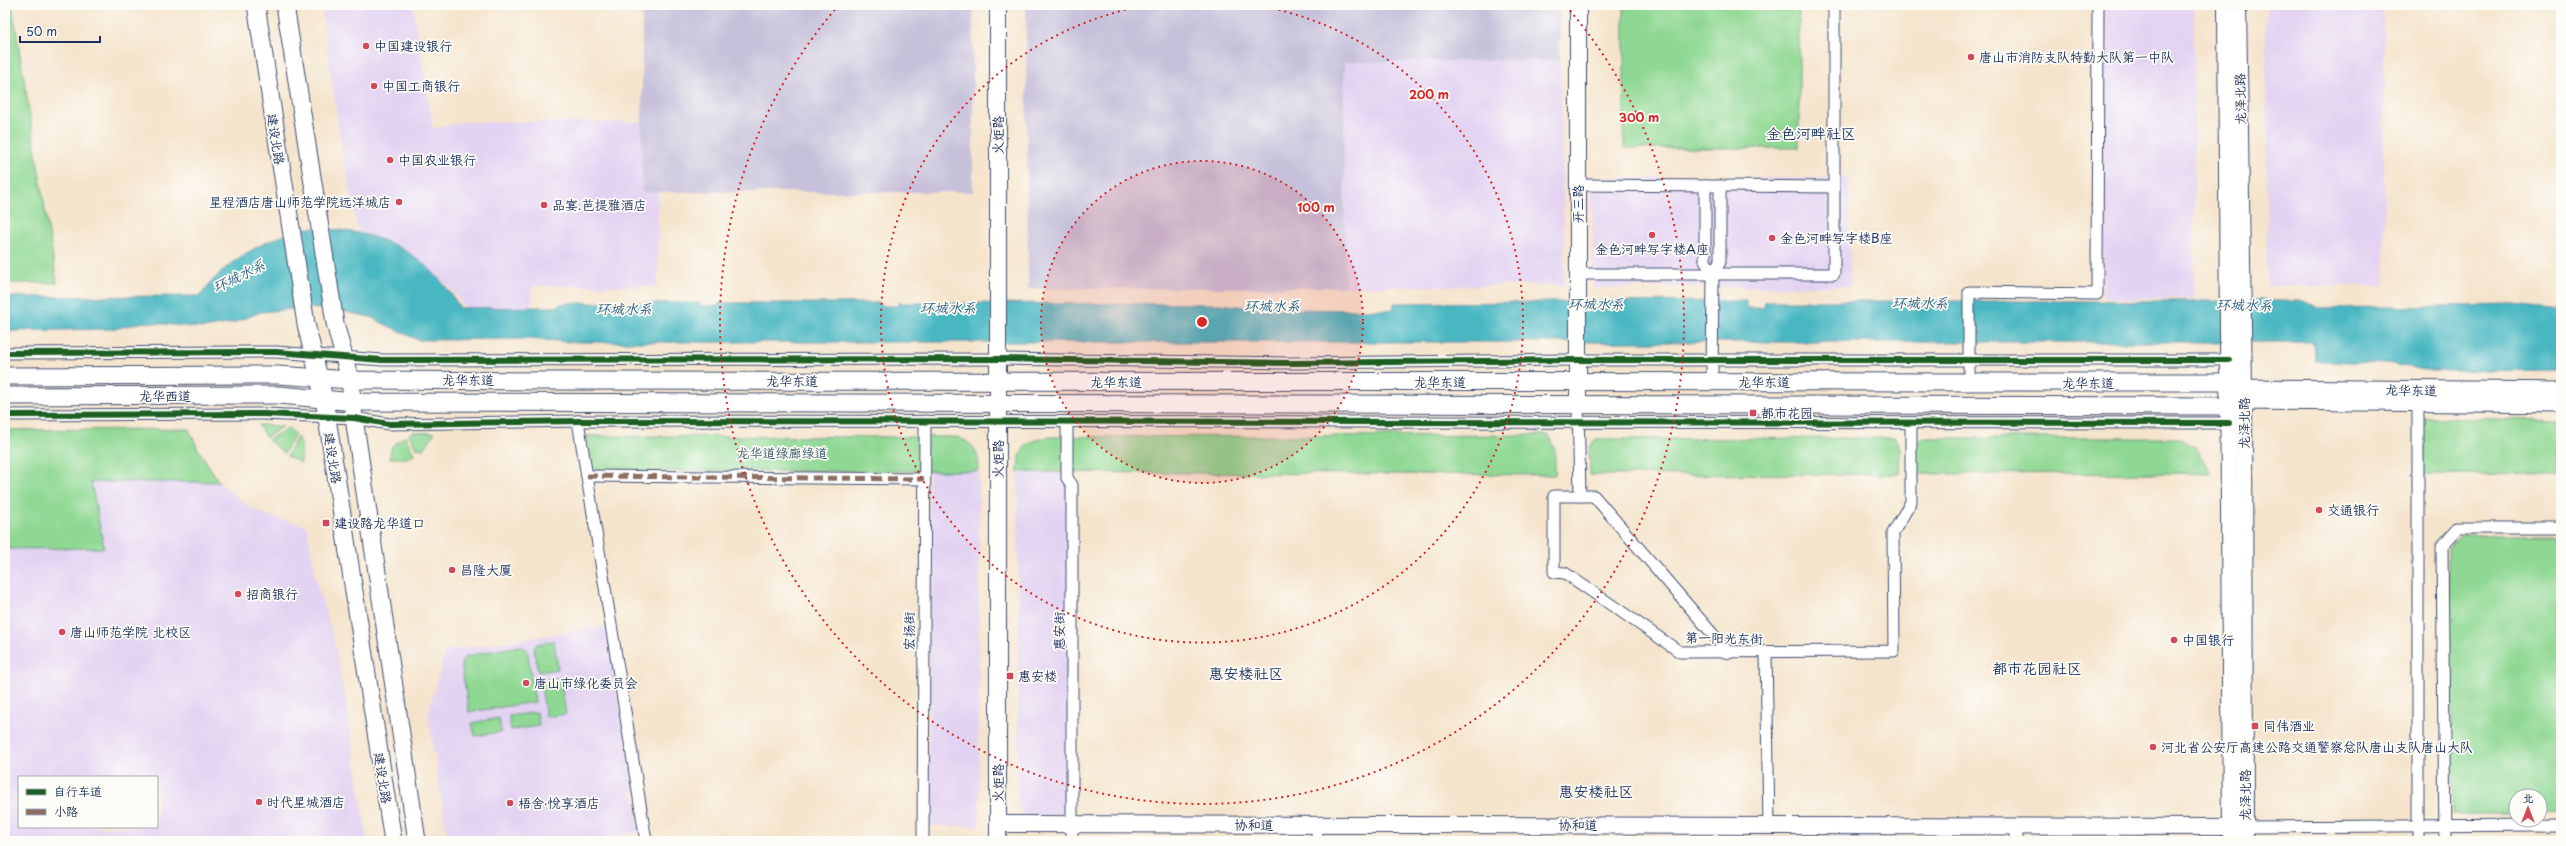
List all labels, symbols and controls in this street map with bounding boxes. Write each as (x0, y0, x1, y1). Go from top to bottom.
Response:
scale bar (20, 18, 100, 44)
text: 50 m (26, 22, 57, 40)
place label: 中国建设银行 (374, 36, 452, 55)
marker: 中国建设银行 (361, 41, 371, 51)
place label: 唐山市消防支队特勤大队第一中队 (1979, 47, 2174, 66)
marker: 唐山市消防支队特勤大队第一中队 (1966, 52, 1976, 62)
street label: 龙泽北路 (2230, 73, 2249, 125)
place label: 中国工商银行 (382, 76, 460, 95)
marker: 中国工商银行 (369, 81, 379, 91)
text: 200 m (1409, 85, 1449, 103)
text: 300 m (1619, 108, 1659, 126)
street label: 建设北路 (263, 112, 290, 166)
street label: 火炬路 (988, 115, 1007, 155)
district label: 金色河畔社区 (1766, 121, 1856, 144)
place label: 中国农业银行 (398, 150, 476, 169)
marker: 中国农业银行 (385, 155, 395, 165)
street label: 开三路 (1568, 184, 1587, 224)
place label: 星程酒店唐山师范学院远洋城店 (209, 192, 391, 211)
place label: 品宴.芭提雅酒店 (552, 195, 646, 214)
marker: 星程酒店唐山师范学院远洋城店 (394, 197, 404, 207)
text: 100 m (1297, 198, 1335, 216)
marker: 品宴.芭提雅酒店 (539, 200, 549, 210)
place label: 金色河畔写字楼B座 (1780, 228, 1893, 247)
marker: 金色河畔写字楼A座 (1647, 230, 1657, 240)
marker: 金色河畔写字楼B座 (1767, 233, 1777, 243)
place label: 金色河畔写字楼A座 (1595, 239, 1709, 258)
water label: 环城水系 (209, 254, 269, 297)
water label: 环城水系 (1892, 292, 1948, 313)
water label: 环城水系 (1568, 293, 1624, 314)
water label: 环城水系 (2216, 294, 2272, 315)
water label: 环城水系 (1244, 295, 1300, 316)
water label: 环城水系 (920, 297, 976, 318)
water label: 环城水系 (596, 298, 652, 319)
centre of rings (1195, 315, 1209, 329)
street label: 龙华东道 (442, 370, 494, 389)
street label: 龙华东道 (766, 371, 818, 390)
street label: 龙华东道 (1090, 372, 1142, 391)
street label: 龙华东道 (1414, 372, 1466, 391)
street label: 龙华东道 (1738, 372, 1790, 391)
street label: 龙华东道 (2062, 373, 2114, 392)
street label: 龙华东道 (2385, 380, 2437, 399)
street label: 龙华西道 (139, 386, 191, 405)
street label: 龙泽北路 (2234, 397, 2253, 449)
place label: 都市花园 (1760, 403, 1813, 422)
marker: 都市花园 (1748, 408, 1758, 418)
street label: 建设北路 (320, 431, 347, 485)
street label: 火炬路 (988, 439, 1007, 479)
park label: 龙华道绿廊绿道 (736, 443, 828, 462)
place label: 交通银行 (2327, 500, 2379, 519)
marker: 交通银行 (2314, 505, 2324, 515)
place label: 建设路龙华道口 (334, 513, 425, 532)
marker: 建设路龙华道口 (321, 518, 331, 528)
place label: 昌隆大厦 (460, 560, 512, 579)
marker: 昌隆大厦 (447, 565, 457, 575)
place label: 招商银行 (246, 584, 298, 603)
marker: 招商银行 (233, 589, 243, 599)
street label: 宏扬街 (899, 611, 918, 651)
street label: 惠安街 (1049, 611, 1068, 651)
place label: 唐山师范学院 北校区 (70, 622, 191, 641)
marker: 唐山师范学院 北校区 (57, 627, 67, 637)
street label: 第一阳光东街 (1685, 627, 1763, 648)
place label: 中国银行 (2182, 630, 2234, 649)
marker: 中国银行 (2169, 635, 2179, 645)
district label: 都市花园社区 (1992, 656, 2082, 679)
district label: 惠安楼社区 (1208, 661, 1284, 684)
place label: 惠安楼 (1018, 666, 1057, 685)
marker: 惠安楼 (1005, 671, 1015, 681)
place label: 唐山市绿化委员会 (534, 673, 638, 692)
marker: 唐山市绿化委员会 (521, 678, 531, 688)
place label: 同伟酒业 (2263, 716, 2315, 735)
marker: 同伟酒业 (2250, 721, 2260, 731)
place label: 河北省公安厅高速公路交通警察总队唐山支队唐山大队 (2161, 737, 2473, 756)
marker: 河北省公安厅高速公路交通警察总队唐山支队唐山大队 (2148, 742, 2158, 752)
street label: 建设北路 (370, 751, 397, 805)
street label: 火炬路 (988, 763, 1007, 803)
street label: 龙泽北路 (2235, 769, 2254, 821)
legend (18, 776, 158, 828)
district label: 惠安楼社区 (1558, 779, 1634, 802)
text: 自行车道 (54, 782, 102, 800)
north arrow (2508, 788, 2548, 828)
text: 北 (2523, 789, 2534, 806)
place label: 时代星城酒店 (267, 792, 345, 811)
place label: 梧舍·悦享酒店 (518, 793, 600, 812)
marker: 时代星城酒店 (254, 797, 264, 807)
marker: 梧舍·悦享酒店 (505, 798, 515, 808)
text: 小路 (54, 802, 78, 820)
street label: 协和道 (1234, 815, 1274, 834)
street label: 协和道 (1558, 815, 1598, 834)

